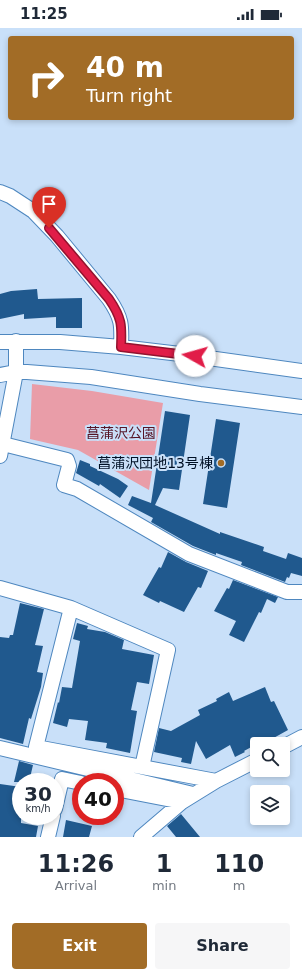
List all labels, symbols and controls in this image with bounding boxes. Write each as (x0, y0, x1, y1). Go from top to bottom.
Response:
text: 11:25 (20, 5, 68, 23)
text: 40 m (86, 51, 164, 84)
icon: right (20, 52, 72, 104)
text: Turn right (86, 85, 172, 106)
pin (32, 187, 66, 228)
icon: arrive (38, 193, 60, 215)
position arrow (174, 335, 216, 377)
park label: 菖蒲沢公園 (86, 425, 156, 441)
place label: 菖蒲沢団地13号棟 (97, 455, 213, 471)
marker: 菖蒲沢団地13号棟 (216, 458, 226, 468)
map controls (250, 737, 290, 825)
button: search (250, 737, 290, 777)
speed limit sign: 40 (72, 773, 124, 825)
text: 30 (24, 782, 52, 806)
button: layers (250, 785, 290, 825)
text: km/h (25, 803, 51, 814)
text: 11:26 (38, 850, 114, 878)
text: 1 (156, 850, 172, 878)
text: 110 (214, 850, 264, 878)
text: Arrival (55, 878, 97, 893)
text: min (152, 878, 176, 893)
text: m (233, 878, 246, 893)
button: Exit (12, 923, 147, 969)
button: Share (155, 923, 290, 969)

